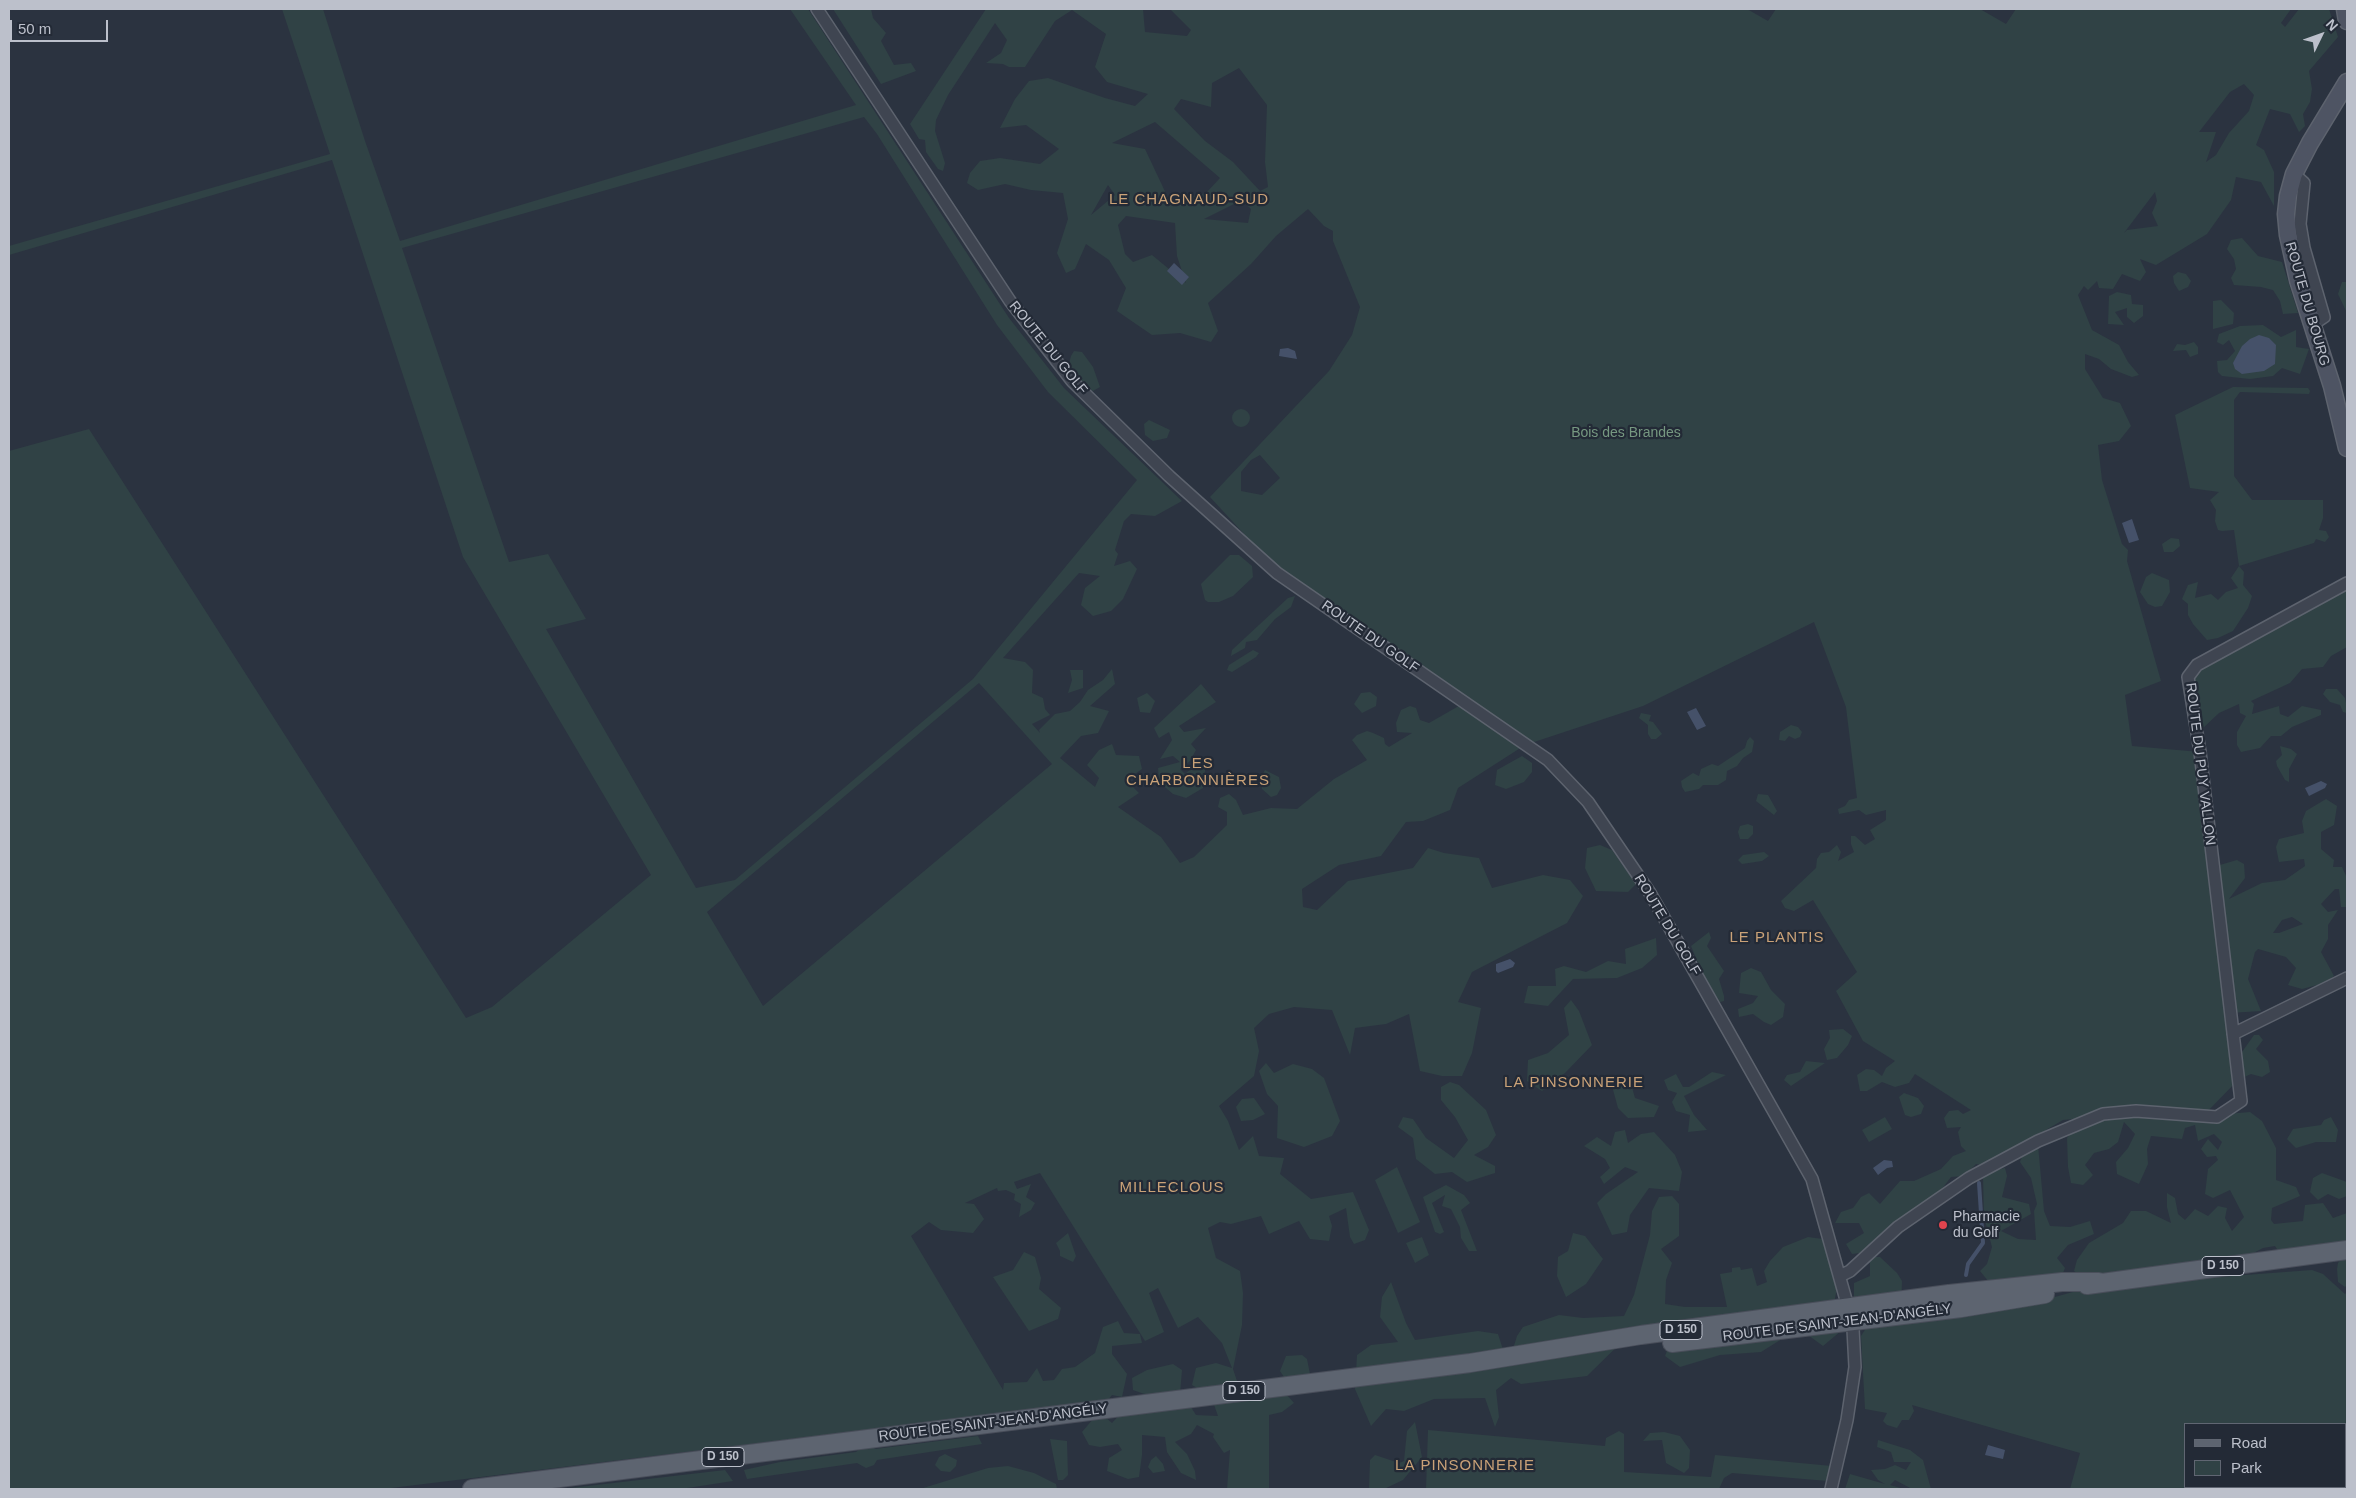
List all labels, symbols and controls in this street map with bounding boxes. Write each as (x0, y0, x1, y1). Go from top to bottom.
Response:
scale bar (12, 10, 110, 42)
north arrow (2296, 10, 2346, 60)
text: N (2323, 16, 2341, 34)
text: 50 m (18, 20, 51, 37)
district label: LE CHAGNAUD-SUD (1107, 191, 1271, 209)
street label: ROUTE DU BOURG (2281, 240, 2333, 368)
street label: ROUTE DU GOLF (1005, 298, 1091, 398)
park label: Bois des Brandes (1571, 425, 1681, 441)
street label: ROUTE DU GOLF (1318, 597, 1422, 677)
street label: ROUTE DU PUY VALLON (2182, 682, 2218, 846)
district label: LES CHARBONNIÈRES (1124, 755, 1272, 790)
street label: ROUTE DU GOLF (1630, 871, 1704, 979)
district label: LE PLANTIS (1728, 929, 1826, 947)
district label: LA PINSONNERIE (1502, 1074, 1646, 1092)
district label: MILLECLOUS (1118, 1179, 1226, 1197)
place label: Pharmacie du Golf (1953, 1209, 2020, 1242)
marker: Pharmacie du Golf (1937, 1219, 1949, 1231)
road number: D 150 (2202, 1256, 2244, 1276)
street label: ROUTE DE SAINT-JEAN-D'ANGÉLY (1722, 1301, 1952, 1345)
road number: D 150 (1660, 1320, 1702, 1340)
road number: D 150 (1223, 1382, 1265, 1400)
street label: ROUTE DE SAINT-JEAN-D'ANGÉLY (878, 1401, 1108, 1445)
legend (2184, 1423, 2346, 1488)
text: Road (2231, 1434, 2267, 1451)
road number: D 150 (702, 1448, 744, 1466)
district label: LA PINSONNERIE (1393, 1457, 1537, 1475)
text: Park (2231, 1459, 2262, 1476)

